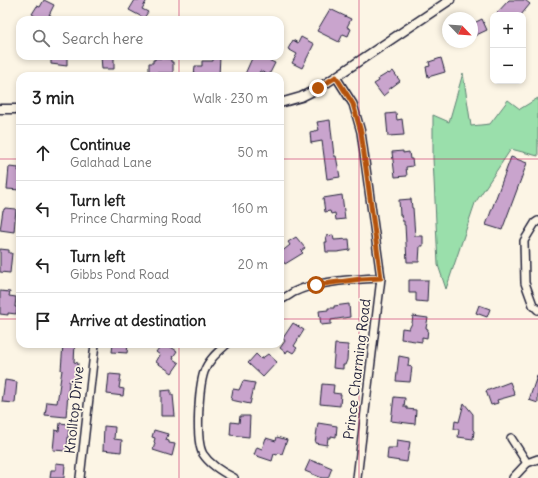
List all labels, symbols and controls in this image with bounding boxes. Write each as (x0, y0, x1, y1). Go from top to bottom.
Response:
north arrow (442, 12, 478, 48)
map controls (490, 12, 526, 84)
button: + (490, 12, 526, 48)
search box (16, 16, 284, 60)
icon: search (30, 27, 52, 49)
text: Search here (62, 29, 143, 48)
button: − (490, 48, 526, 84)
route end (309, 79, 327, 97)
text: 3 min (32, 87, 74, 109)
text: Walk · 230 m (193, 90, 268, 107)
text: Continue (70, 135, 131, 154)
icon: ahead (32, 142, 54, 164)
text: 50 m (237, 144, 268, 161)
text: Galahad Lane (70, 154, 152, 171)
text: Turn left (70, 191, 125, 210)
icon: left (32, 198, 54, 220)
text: 160 m (232, 200, 268, 217)
text: Prince Charming Road (70, 210, 202, 227)
text: Turn left (70, 247, 125, 266)
icon: left (32, 254, 54, 276)
text: 20 m (238, 256, 268, 273)
text: Gibbs Pond Road (70, 266, 169, 283)
route start (307, 276, 325, 294)
street label: Prince Charming Road (339, 298, 375, 440)
icon: arrive (32, 310, 54, 332)
text: Arrive at destination (70, 311, 206, 330)
street label: Knolltop Drive (60, 365, 88, 455)

